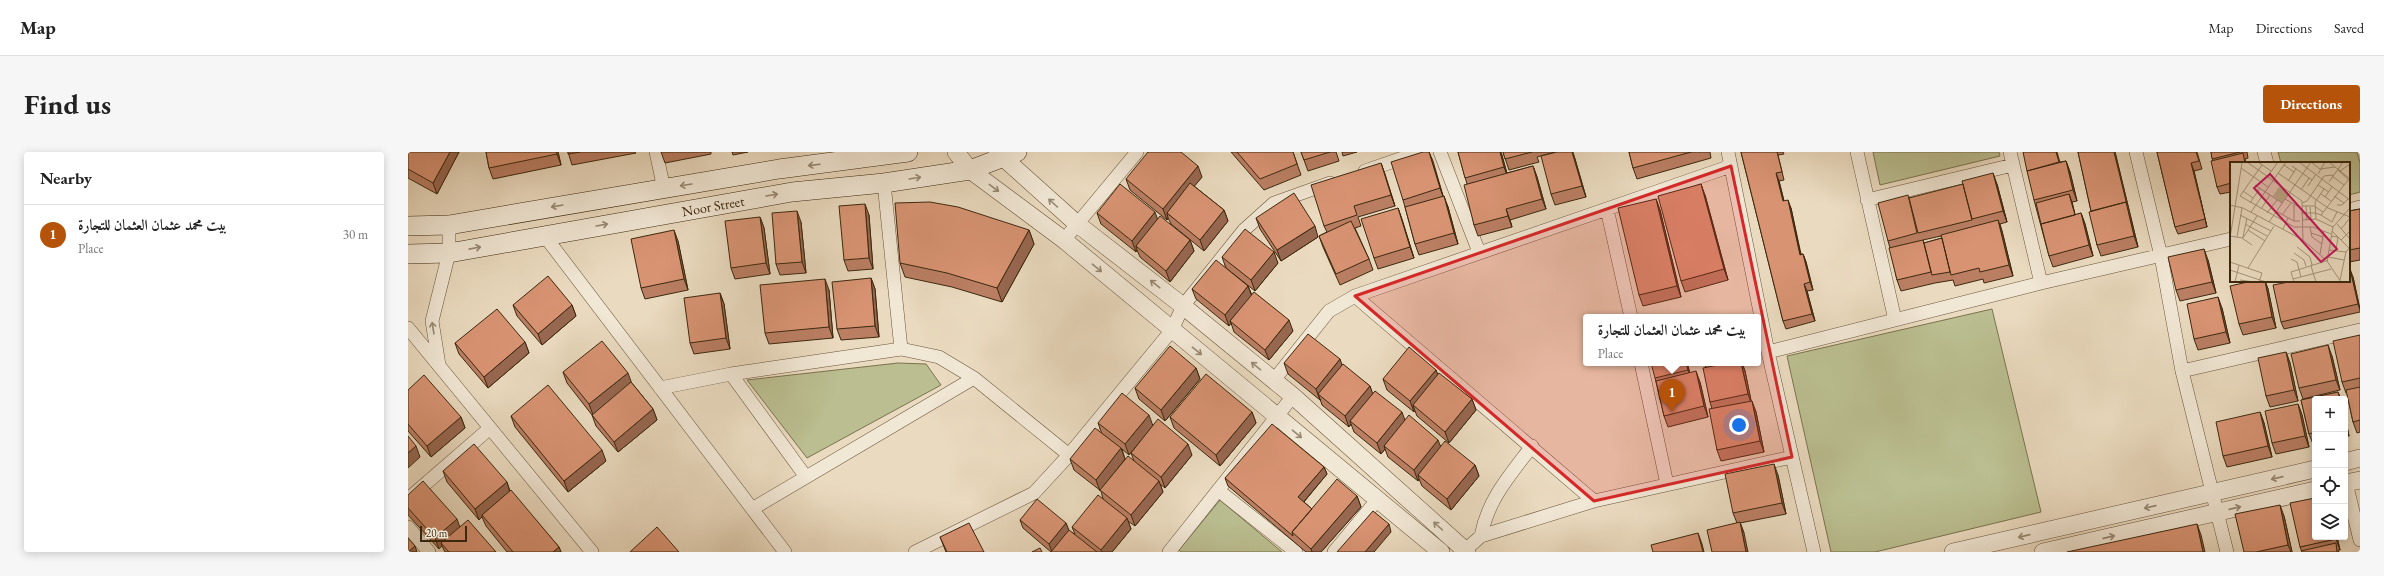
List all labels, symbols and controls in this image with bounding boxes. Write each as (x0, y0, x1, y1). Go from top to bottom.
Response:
text: Map (20, 15, 56, 40)
text: Map (2208, 19, 2234, 37)
text: Directions (2256, 19, 2312, 37)
text: Saved (2334, 19, 2364, 37)
button: Directions (2263, 85, 2360, 123)
text: Find us (24, 86, 111, 122)
one-way arrow (808, 161, 821, 169)
inset map (2230, 162, 2350, 282)
text: Nearby (40, 167, 92, 189)
one-way arrow (908, 174, 921, 182)
one-way arrow (680, 181, 693, 189)
one-way arrow (989, 184, 1000, 192)
one-way arrow (765, 191, 778, 199)
street label: Noor Street (680, 192, 746, 220)
one-way arrow (1048, 199, 1059, 208)
one-way arrow (551, 203, 564, 211)
text: بيت محمد عثمان العثمان للتجارة (78, 215, 227, 234)
one-way arrow (596, 221, 609, 229)
text: 1 (50, 226, 56, 243)
text: 30 m (343, 226, 368, 243)
text: Place (78, 240, 104, 257)
one-way arrow (468, 244, 481, 252)
one-way arrow (1092, 263, 1102, 272)
one-way arrow (1150, 280, 1161, 289)
popup (1583, 314, 1761, 366)
text: بيت محمد عثمان العثمان للتجارة (1598, 320, 1746, 339)
one-way arrow (429, 322, 437, 335)
text: Place (1598, 345, 1623, 362)
one-way arrow (1192, 346, 1203, 355)
one-way arrow (1251, 362, 1262, 370)
pin: 1 (1659, 379, 1685, 412)
map controls (2312, 396, 2348, 540)
button: + (2312, 396, 2348, 432)
your location (1729, 415, 1749, 435)
one-way arrow (1292, 429, 1302, 438)
button: − (2312, 432, 2348, 468)
button: locate (2312, 468, 2348, 504)
one-way arrow (2271, 474, 2284, 482)
one-way arrow (2144, 503, 2157, 511)
one-way arrow (2229, 503, 2242, 511)
button: layers (2312, 504, 2348, 540)
one-way arrow (1433, 521, 1443, 530)
scale bar (420, 524, 467, 543)
text: 20 m (426, 526, 447, 540)
one-way arrow (2017, 532, 2030, 540)
one-way arrow (2102, 533, 2115, 540)

